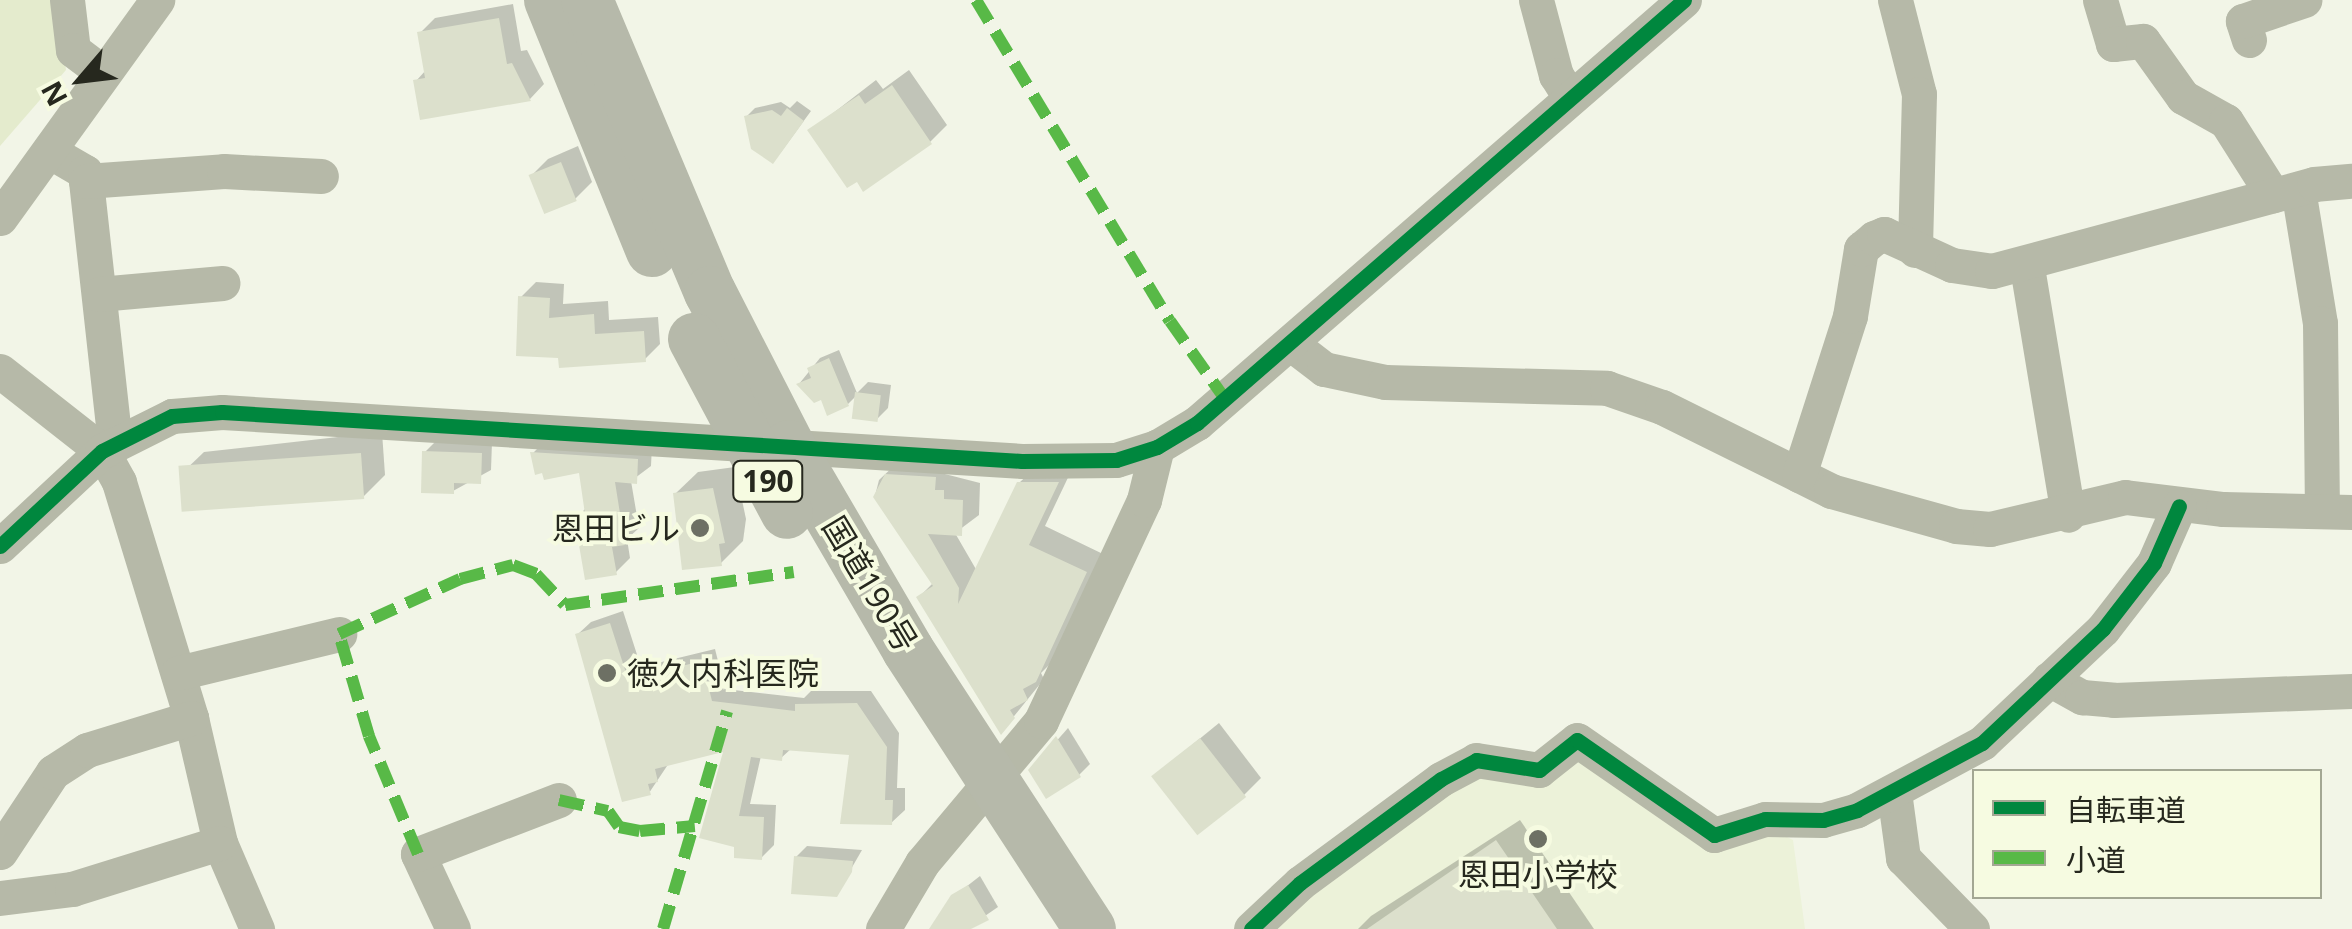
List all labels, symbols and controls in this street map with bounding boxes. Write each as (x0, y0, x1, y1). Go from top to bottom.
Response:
north arrow (30, 30, 130, 130)
text: N (31, 75, 76, 113)
road number: 190 (730, 456, 806, 506)
place label: 恩田ビル (552, 509, 680, 547)
street label: 国道190号 (815, 509, 925, 659)
marker: 恩田ビル (689, 517, 711, 539)
place label: 徳久内科医院 (627, 654, 819, 692)
marker: 徳久内科医院 (596, 662, 618, 684)
legend (1972, 769, 2322, 899)
text: 自転車道 (2066, 789, 2186, 830)
marker: 恩田小学校 (1527, 828, 1549, 850)
text: 小道 (2066, 839, 2126, 880)
place label: 恩田小学校 (1458, 855, 1618, 893)

